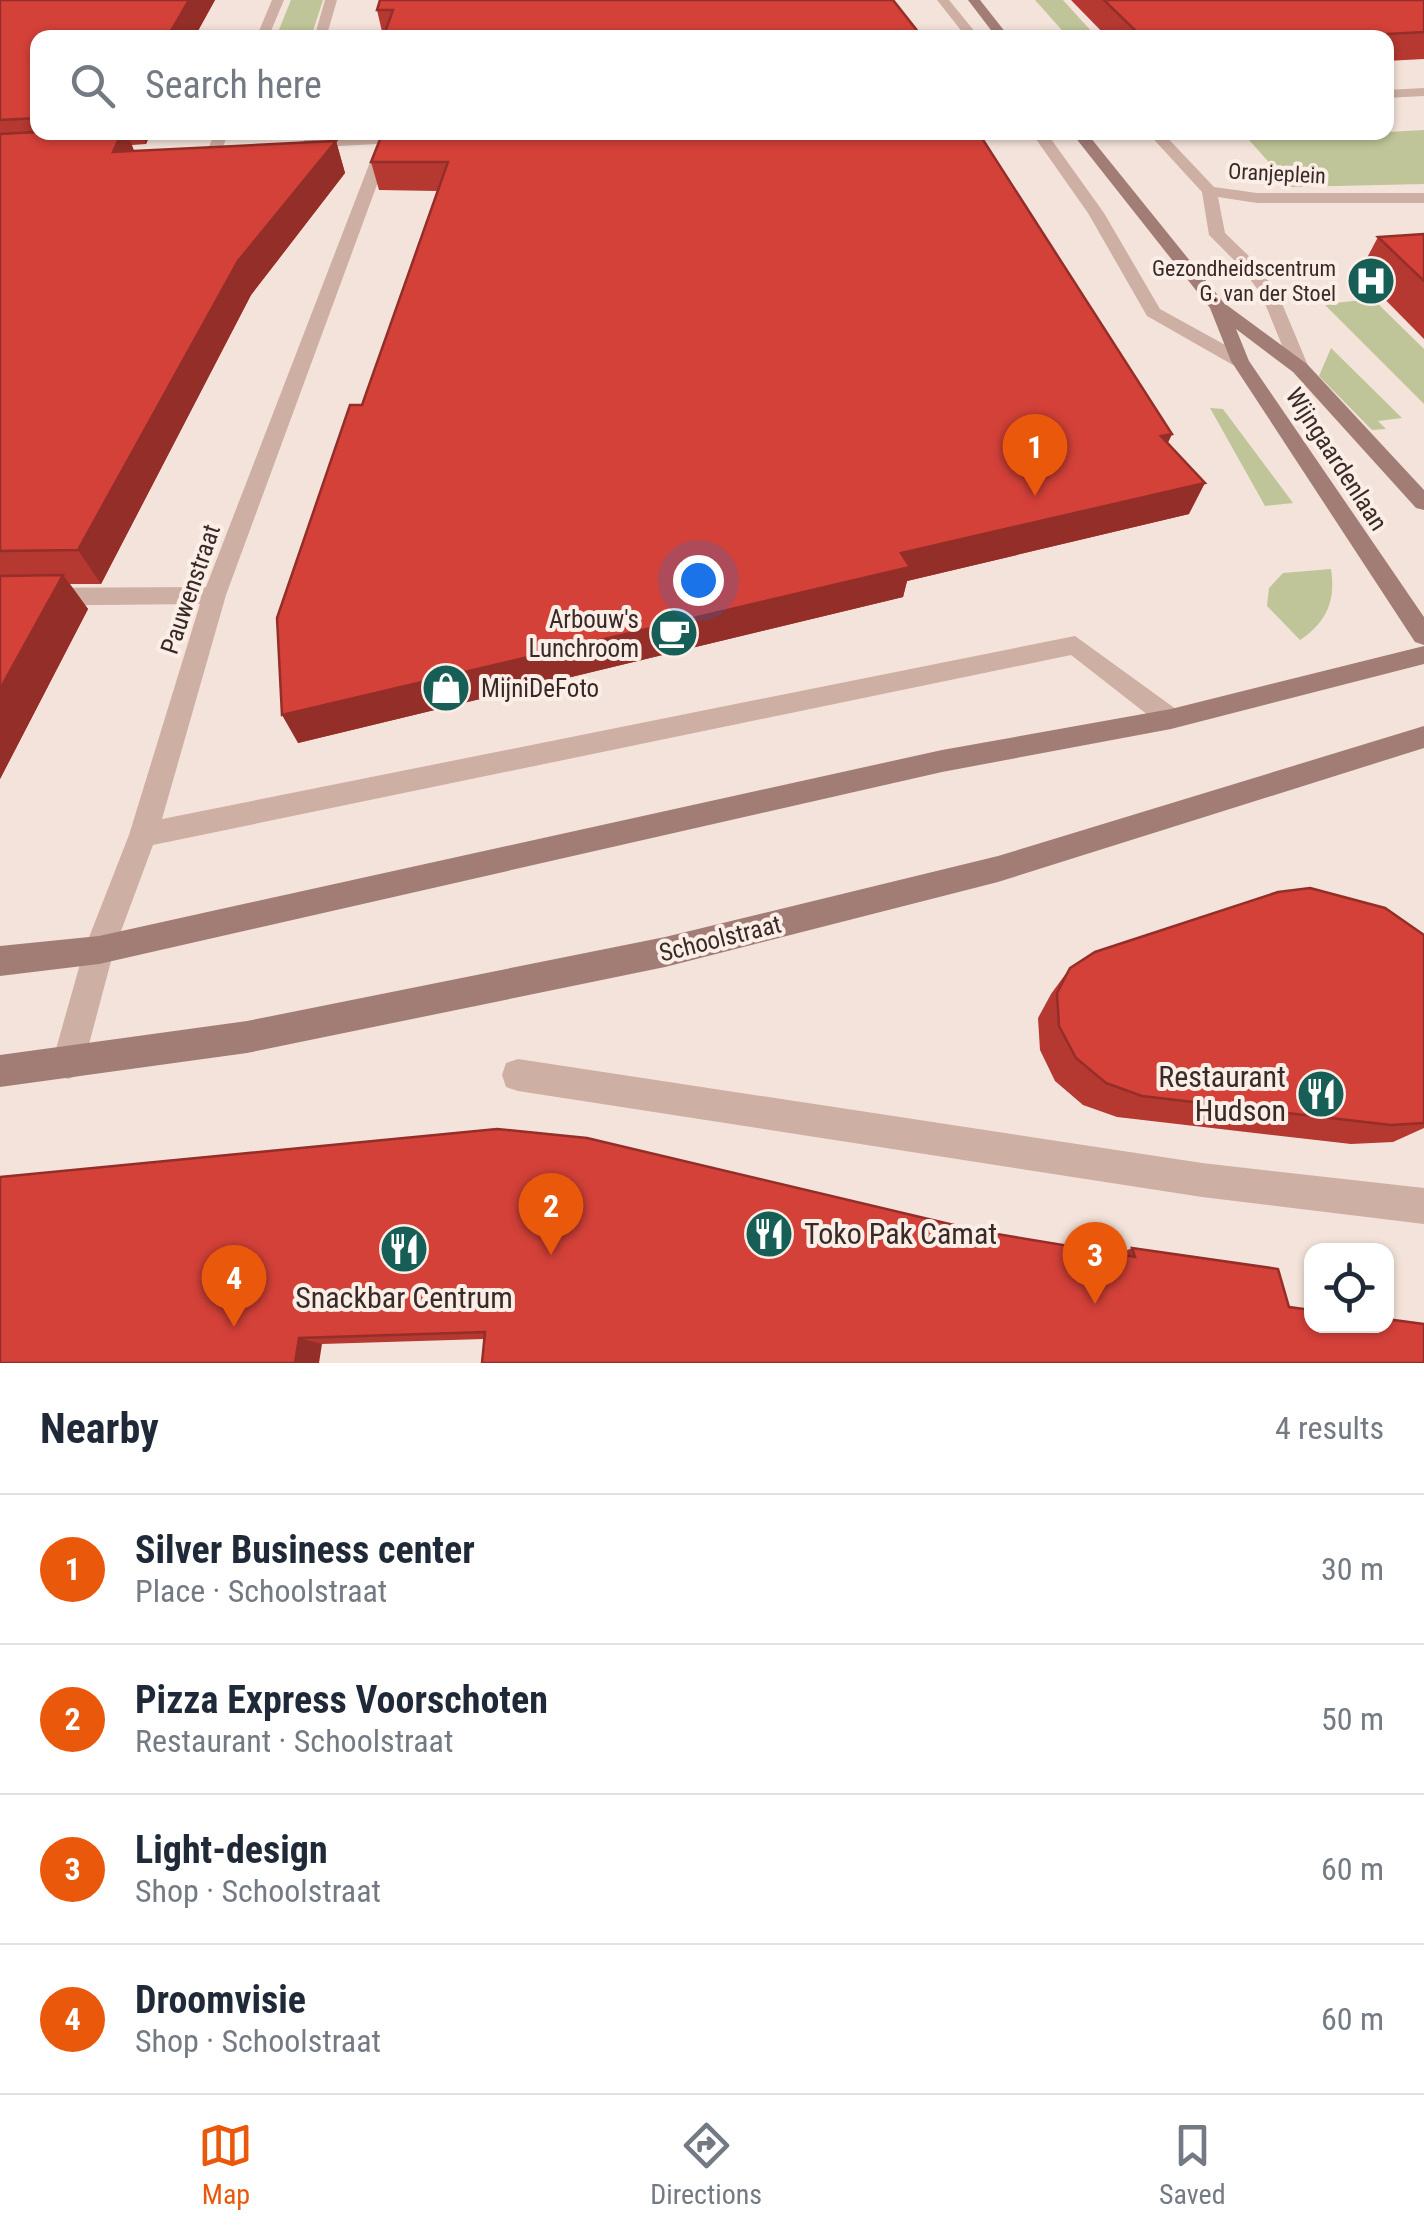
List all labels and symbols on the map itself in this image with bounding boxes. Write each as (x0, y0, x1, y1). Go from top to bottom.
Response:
street label: Oranjeplein (1227, 158, 1326, 189)
hospital icon: Gezondheidscentrum G. van der Stoel (1345, 255, 1397, 307)
place label: Gezondheidscentrum G. van der Stoel (1152, 256, 1336, 306)
street label: Wijngaardenlaan (1280, 383, 1393, 536)
pin: 1 (1002, 414, 1068, 496)
street label: Pauwenstraat (155, 521, 226, 658)
your location (673, 555, 724, 606)
place label: Arbouw's Lunchroom (529, 605, 639, 663)
cafe icon: Arbouw's Lunchroom (648, 607, 700, 659)
shop icon: MijniDeFoto (420, 662, 472, 714)
place label: MijniDeFoto (481, 674, 599, 703)
street label: Schoolstraat (656, 909, 784, 968)
place label: Restaurant Hudson (1158, 1059, 1286, 1128)
restaurant icon: Restaurant Hudson (1295, 1068, 1347, 1120)
pin: 2 (518, 1172, 584, 1255)
restaurant icon: Toko Pak Camat (743, 1208, 795, 1260)
place label: Toko Pak Camat (804, 1216, 997, 1251)
pin: 3 (1062, 1222, 1128, 1304)
restaurant icon: Snackbar Centrum (378, 1223, 430, 1275)
pin: 4 (202, 1244, 266, 1327)
place label: Snackbar Centrum (295, 1280, 513, 1315)

